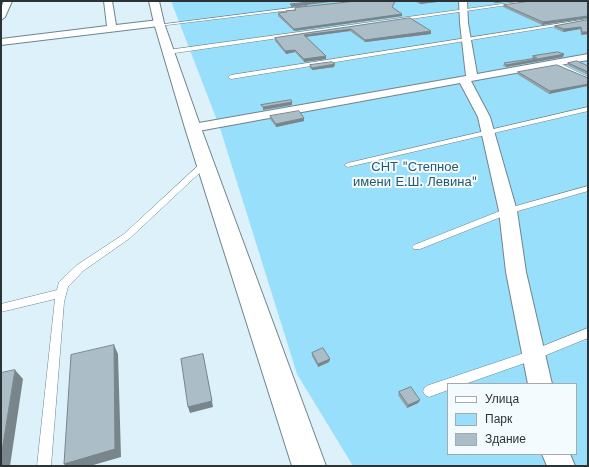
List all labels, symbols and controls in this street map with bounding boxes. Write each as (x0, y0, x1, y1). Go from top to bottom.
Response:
park label: СНТ "Степное имени Е.Ш. Левина" (353, 159, 477, 190)
legend (447, 383, 577, 455)
text: Улица (485, 392, 519, 406)
text: Парк (485, 412, 512, 426)
text: Здание (485, 432, 526, 446)

